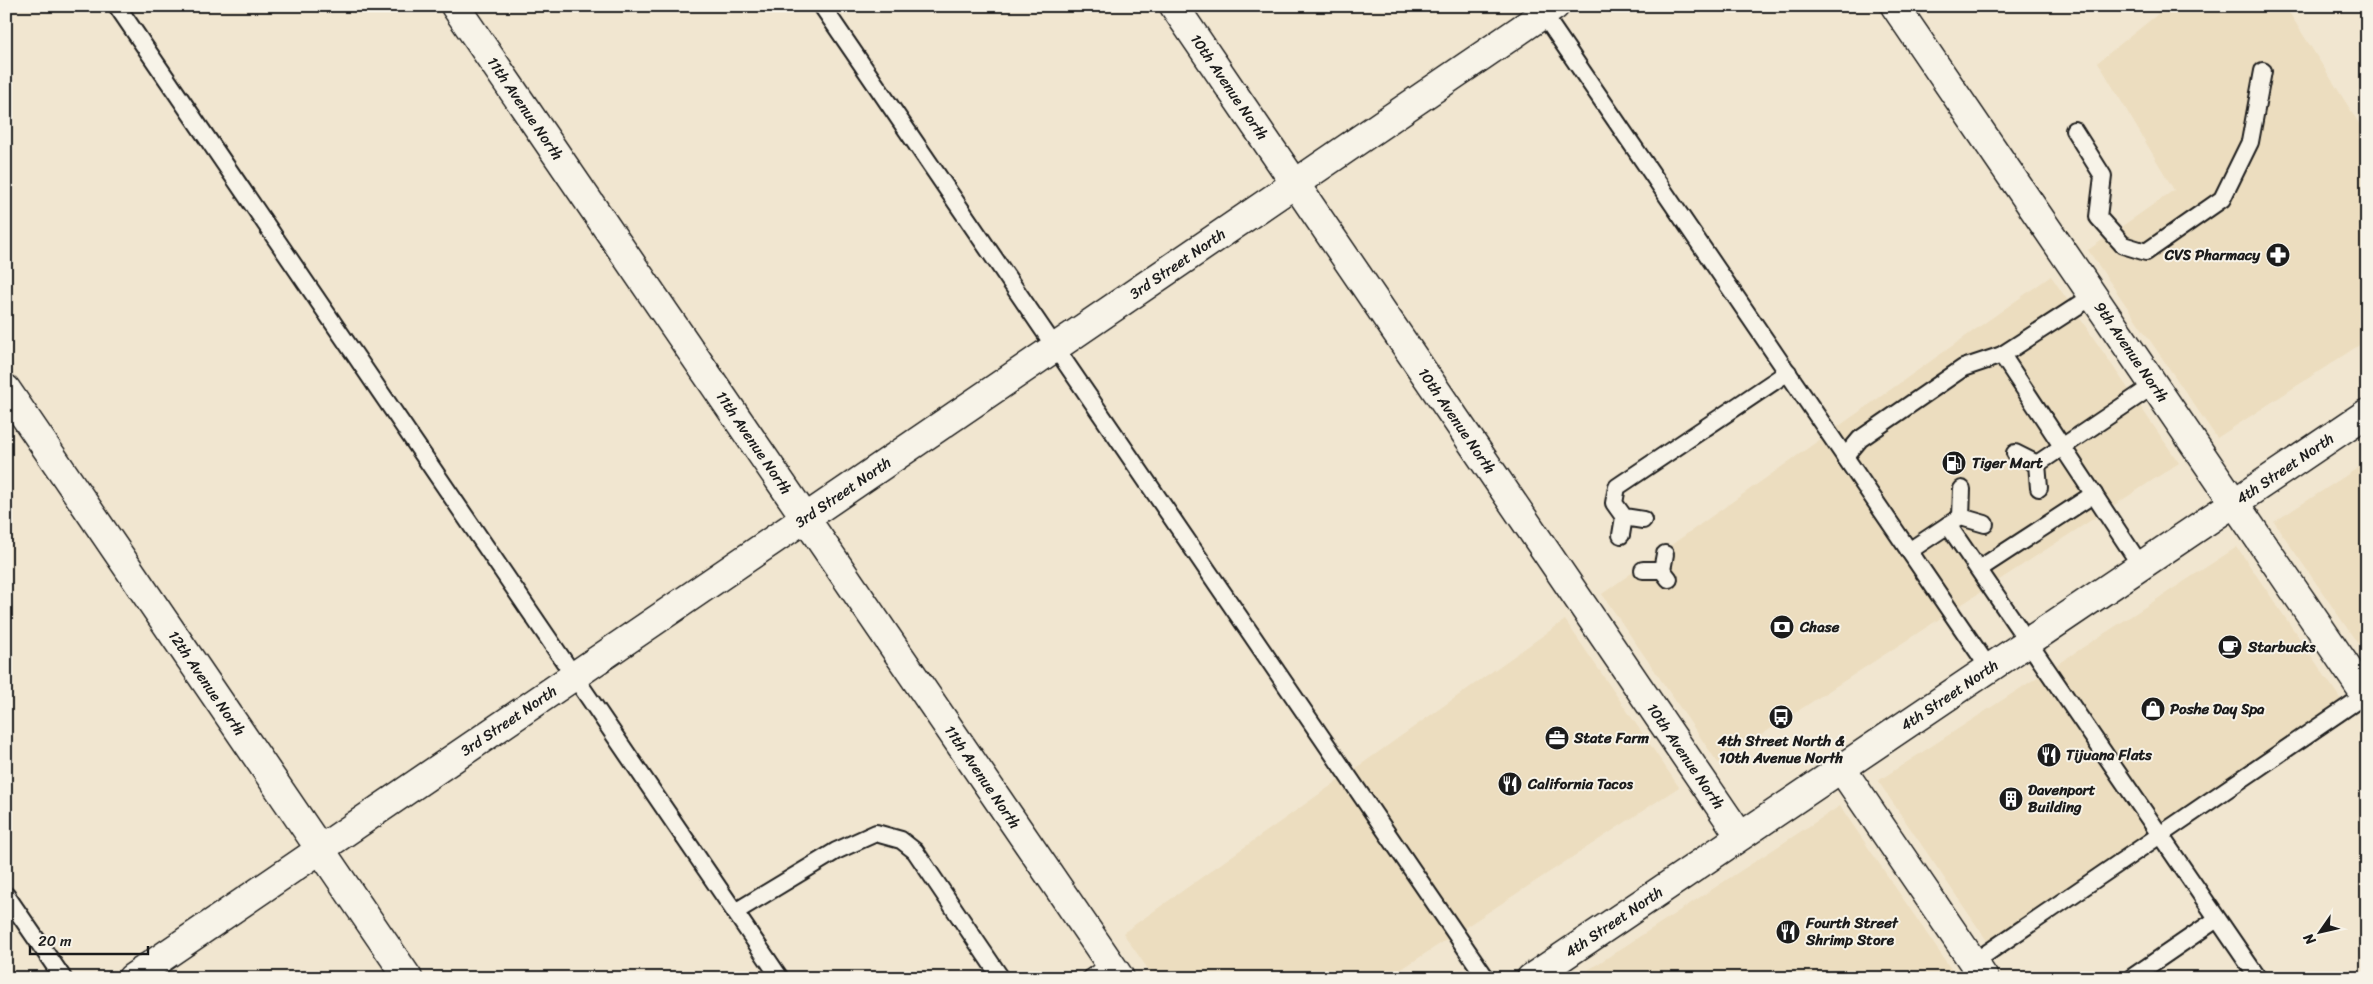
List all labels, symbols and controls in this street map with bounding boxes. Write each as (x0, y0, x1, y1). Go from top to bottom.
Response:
street label: 10th Avenue North (1183, 28, 1275, 146)
street label: 11th Avenue North (480, 51, 570, 166)
street label: 3rd Street North (1124, 221, 1231, 306)
place label: CVS Pharmacy (2164, 242, 2261, 268)
pharmacy icon: CVS Pharmacy (2265, 242, 2291, 268)
street label: 9th Avenue North (2087, 296, 2175, 408)
street label: 10th Avenue North (1411, 362, 1503, 479)
street label: 11th Avenue North (709, 385, 799, 500)
street label: 4th Street North (2231, 426, 2339, 511)
street label: 3rd Street North (789, 450, 897, 535)
fuel station icon: Tiger Mart (1941, 450, 1967, 476)
place label: Tiger Mart (1972, 450, 2043, 476)
bank icon: Chase (1769, 614, 1795, 640)
place label: Chase (1799, 614, 1840, 640)
street label: 12th Avenue North (161, 625, 252, 741)
cafe icon: Starbucks (2217, 634, 2243, 660)
place label: Starbucks (2247, 634, 2316, 660)
street label: 4th Street North (1895, 653, 2004, 738)
street label: 3rd Street North (455, 678, 562, 763)
shop icon: Poshe Day Spa (2140, 696, 2166, 722)
place label: Poshe Day Spa (2170, 696, 2265, 722)
street label: 10th Avenue North (1640, 698, 1731, 815)
bus stop icon: 4th Street North & 10th Avenue North (1768, 704, 1794, 730)
street label: 11th Avenue North (937, 720, 1027, 834)
office icon: State Farm (1544, 725, 1570, 751)
place label: State Farm (1573, 725, 1650, 751)
place label: 4th Street North & 10th Avenue North (1717, 728, 1845, 771)
restaurant icon: Tijuana Flats (2036, 742, 2062, 768)
place label: Tijuana Flats (2066, 742, 2153, 768)
restaurant icon: California Tacos (1497, 771, 1523, 797)
place label: California Tacos (1527, 771, 1634, 797)
place label: Davenport Building (2028, 777, 2096, 820)
building icon: Davenport Building (1998, 786, 2024, 812)
street label: 4th Street North (1559, 879, 1668, 965)
north arrow (2296, 906, 2346, 956)
place label: Fourth Street Shrimp Store (1805, 910, 1899, 953)
restaurant icon: Fourth Street Shrimp Store (1775, 919, 1801, 945)
scale bar (30, 924, 148, 956)
text: 20 m (38, 928, 72, 954)
text: N (2296, 928, 2323, 951)

